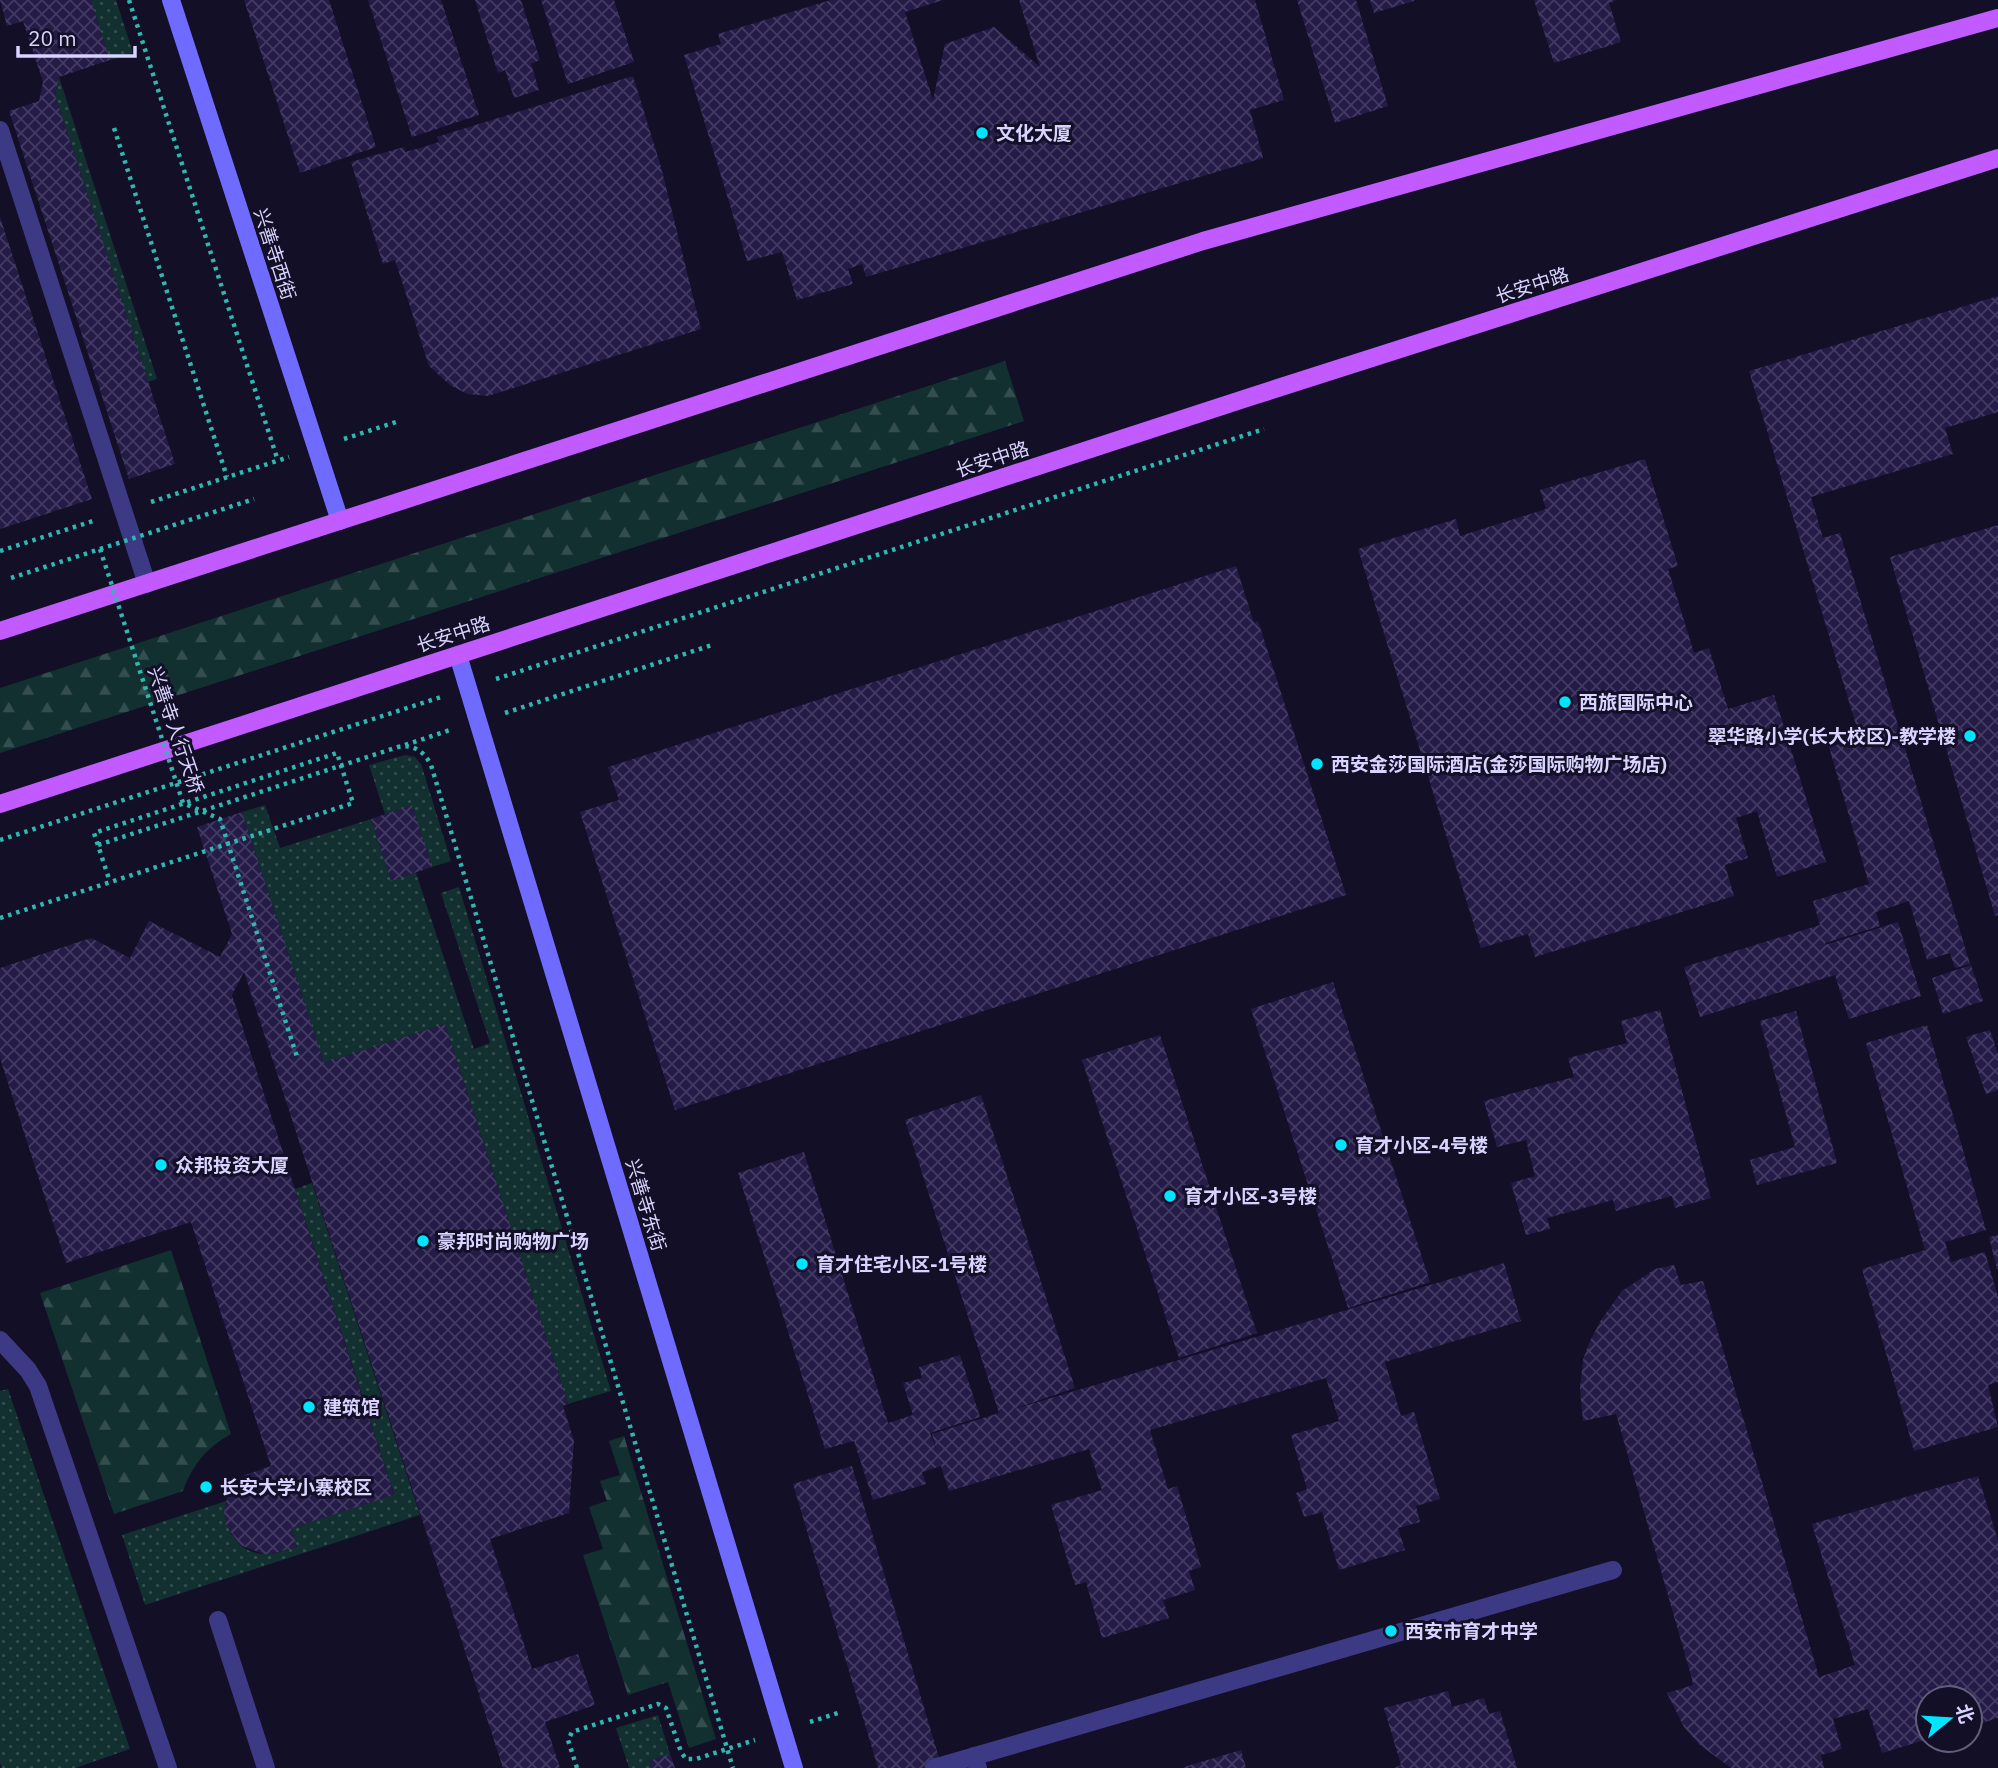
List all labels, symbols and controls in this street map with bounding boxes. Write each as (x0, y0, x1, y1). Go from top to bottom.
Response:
scale bar (18, 14, 135, 58)
text: 20 m (28, 24, 77, 52)
place label: 文化大厦 (996, 121, 1072, 145)
marker: 文化大厦 (974, 125, 990, 141)
street label: 兴善寺西街 (249, 205, 301, 303)
street label: 长安中路 (1492, 262, 1572, 308)
street label: 长安中路 (952, 436, 1032, 482)
street label: 长安中路 (413, 611, 493, 657)
street label: 兴善寺人行天桥 (143, 663, 209, 797)
place label: 西旅国际中心 (1579, 690, 1693, 714)
marker: 西旅国际中心 (1557, 694, 1573, 710)
place label: 翠华路小学(长大校区)-教学楼 (1707, 724, 1956, 748)
marker: 翠华路小学(长大校区)-教学楼 (1962, 728, 1978, 744)
place label: 西安金莎国际酒店(金莎国际购物广场店) (1331, 752, 1667, 776)
marker: 西安金莎国际酒店(金莎国际购物广场店) (1309, 756, 1325, 772)
place label: 育才小区-4号楼 (1355, 1133, 1488, 1157)
marker: 育才小区-4号楼 (1333, 1137, 1349, 1153)
place label: 众邦投资大厦 (175, 1153, 289, 1177)
street label: 兴善寺东街 (621, 1156, 671, 1254)
marker: 众邦投资大厦 (153, 1157, 169, 1173)
place label: 育才小区-3号楼 (1184, 1184, 1317, 1208)
marker: 育才小区-3号楼 (1162, 1188, 1178, 1204)
place label: 豪邦时尚购物广场 (437, 1229, 589, 1253)
marker: 豪邦时尚购物广场 (415, 1233, 431, 1249)
place label: 育才住宅小区-1号楼 (816, 1252, 987, 1276)
marker: 育才住宅小区-1号楼 (794, 1256, 810, 1272)
place label: 建筑馆 (323, 1395, 380, 1419)
marker: 建筑馆 (301, 1399, 317, 1415)
place label: 长安大学小寨校区 (220, 1475, 372, 1499)
marker: 长安大学小寨校区 (198, 1479, 214, 1495)
place label: 西安市育才中学 (1405, 1619, 1538, 1643)
marker: 西安市育才中学 (1383, 1623, 1399, 1639)
north arrow (1914, 1684, 1984, 1754)
text: 北 (1951, 1701, 1980, 1726)

